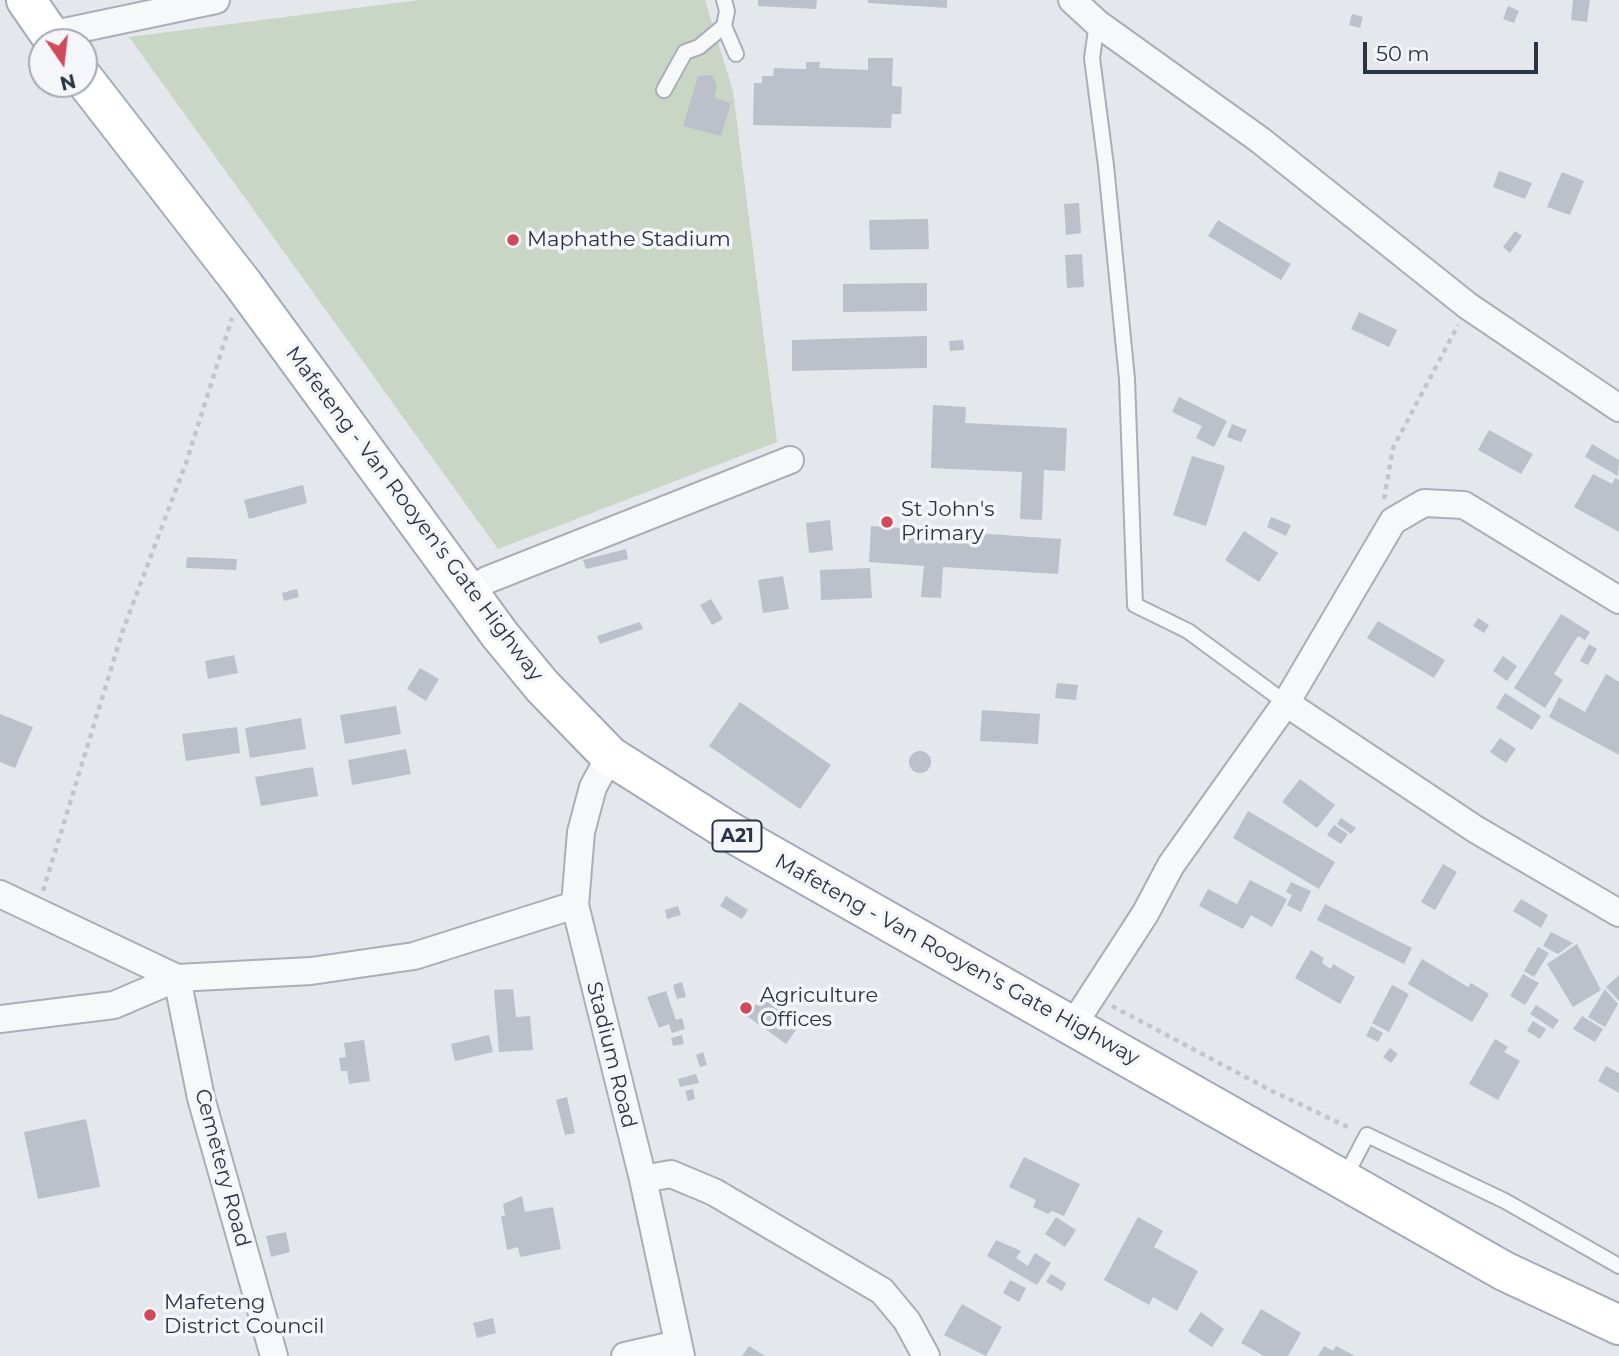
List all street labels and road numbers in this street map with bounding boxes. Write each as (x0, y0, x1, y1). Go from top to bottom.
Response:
street label: Mafeteng - Van Rooyen's Gate Highway (280, 342, 548, 686)
road number: A21 (712, 820, 762, 852)
street label: Mafeteng - Van Rooyen's Gate Highway (770, 849, 1144, 1071)
street label: Stadium Road (581, 979, 641, 1131)
street label: Cemetery Road (189, 1086, 255, 1250)

